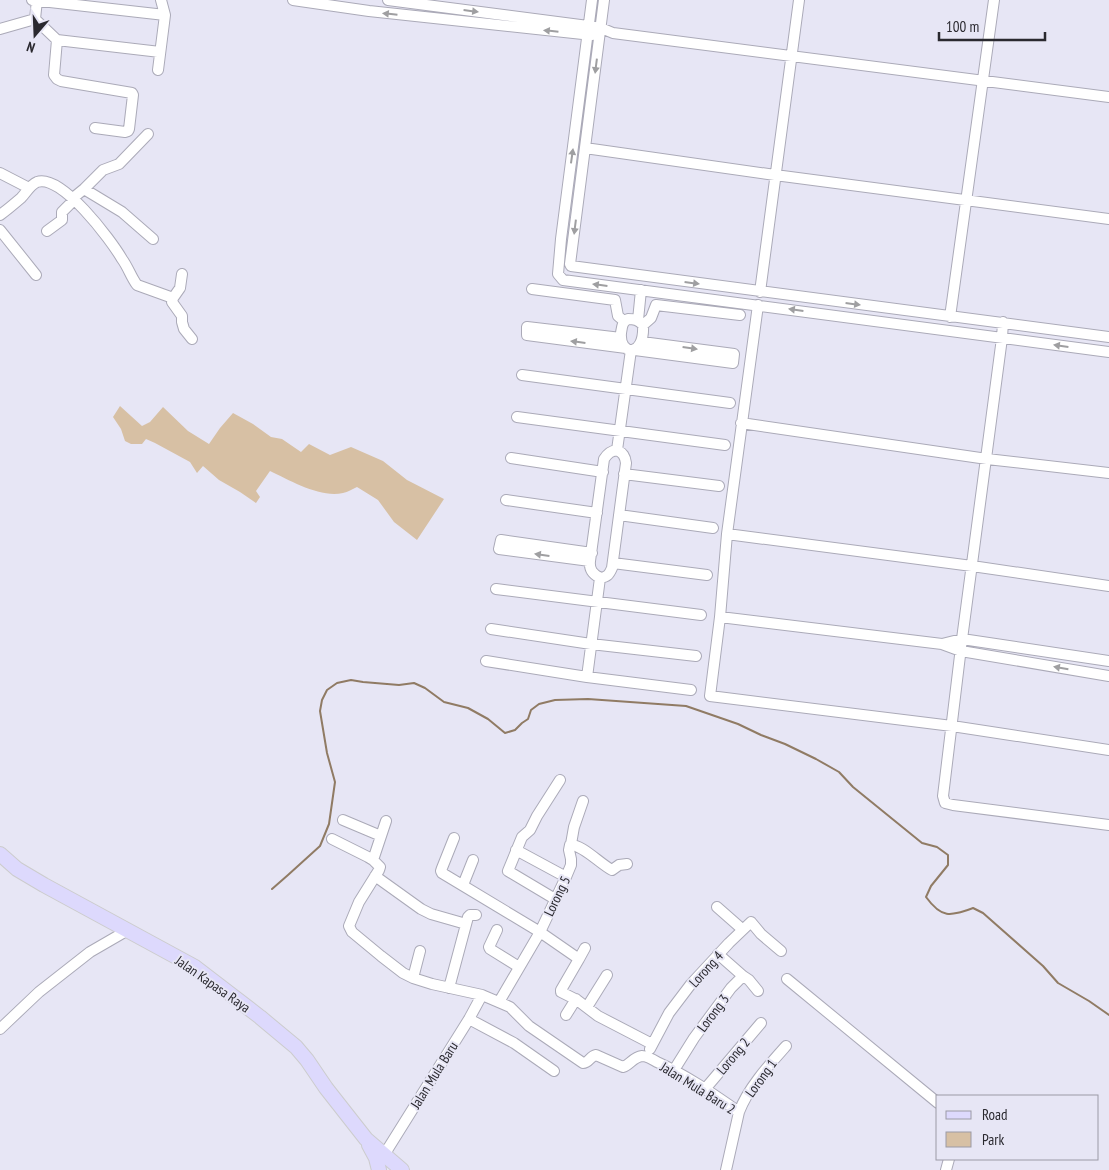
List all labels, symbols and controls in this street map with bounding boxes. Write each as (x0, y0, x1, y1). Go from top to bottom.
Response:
one-way arrow (463, 7, 479, 15)
one-way arrow (382, 9, 398, 17)
north arrow (10, 10, 60, 60)
scale bar (939, 10, 1045, 42)
text: 100 m (946, 17, 979, 36)
one-way arrow (543, 27, 559, 35)
text: N (24, 38, 37, 57)
one-way arrow (592, 58, 600, 74)
one-way arrow (568, 148, 576, 164)
one-way arrow (571, 219, 579, 235)
one-way arrow (685, 279, 701, 287)
one-way arrow (591, 281, 607, 289)
one-way arrow (846, 300, 862, 308)
one-way arrow (787, 306, 803, 314)
one-way arrow (569, 338, 585, 346)
one-way arrow (1052, 341, 1068, 349)
one-way arrow (683, 345, 699, 353)
one-way arrow (534, 551, 550, 559)
one-way arrow (1053, 664, 1069, 672)
street label: Lorong 5 (540, 873, 574, 919)
street label: Lorong 4 (685, 947, 727, 991)
street label: Jalan Kapasa Raya (171, 951, 254, 1016)
street label: Lorong 3 (693, 991, 733, 1035)
street label: Lorong 2 (712, 1034, 754, 1078)
street label: Jalan Mula Baru (406, 1038, 462, 1113)
street label: Lorong 1 (741, 1055, 781, 1101)
street label: Jalan Mula Baru 2 (656, 1057, 739, 1118)
legend (936, 1095, 1099, 1160)
text: Road (982, 1105, 1008, 1124)
text: Park (982, 1130, 1004, 1149)

